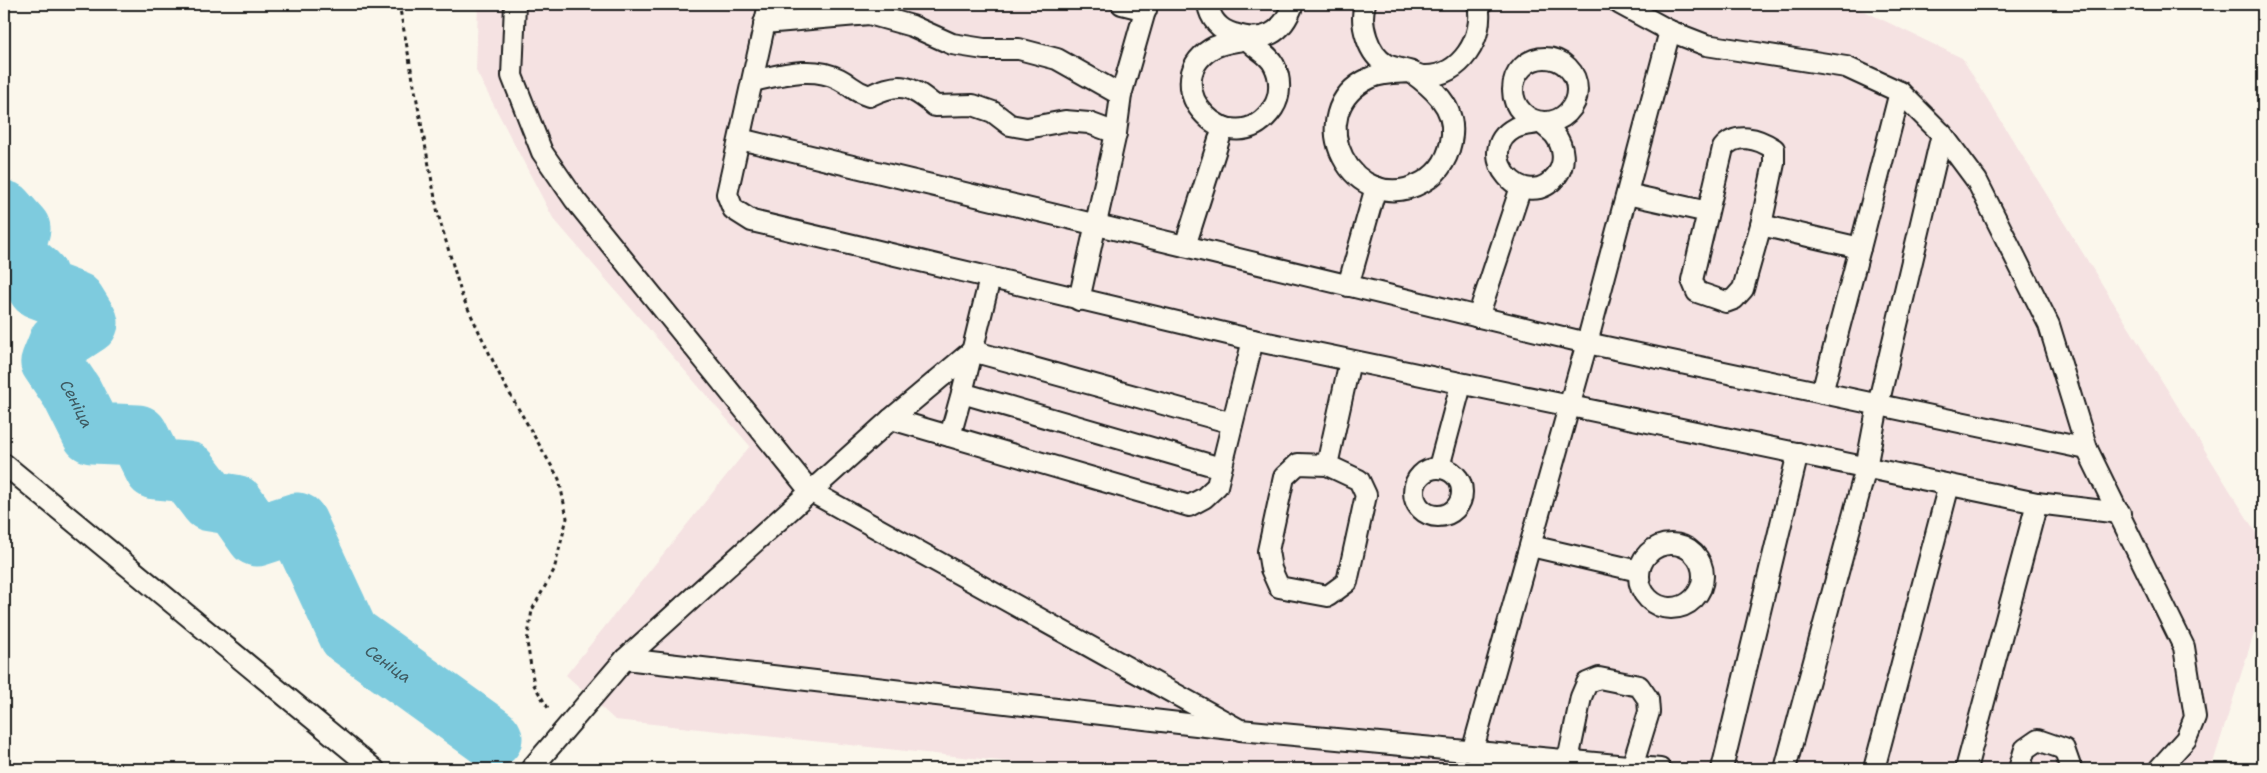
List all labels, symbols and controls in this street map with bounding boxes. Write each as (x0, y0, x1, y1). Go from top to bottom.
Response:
water label: Сеніца (55, 375, 98, 432)
water label: Сеніца (361, 640, 416, 687)

